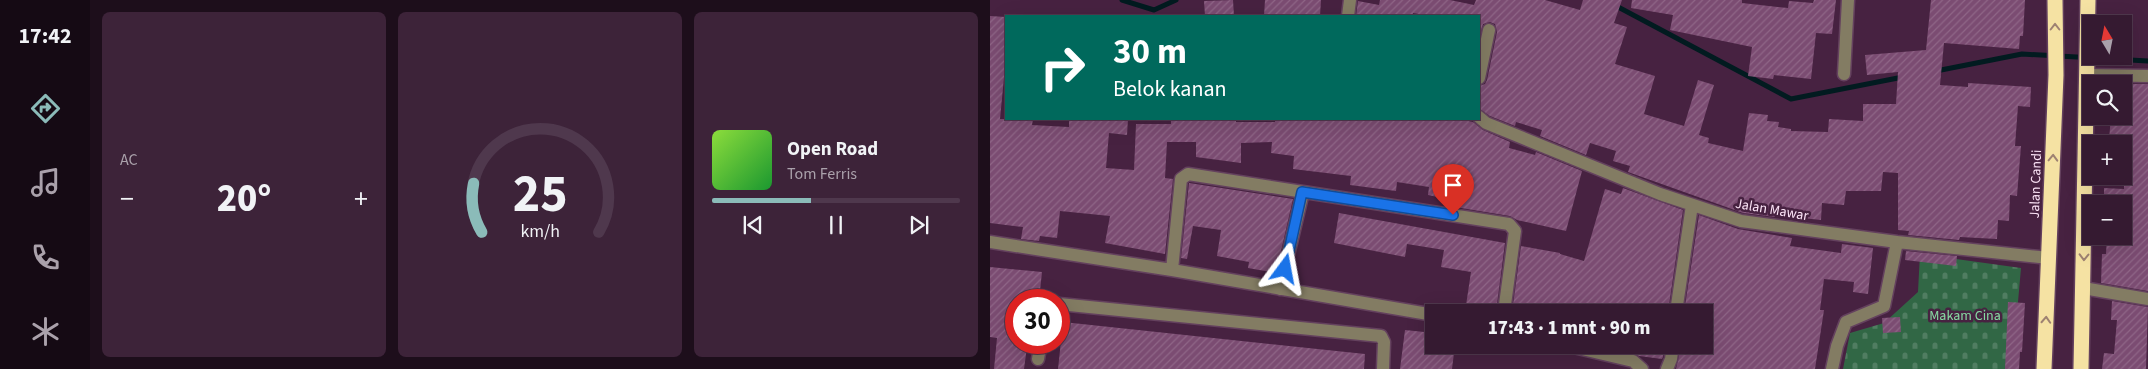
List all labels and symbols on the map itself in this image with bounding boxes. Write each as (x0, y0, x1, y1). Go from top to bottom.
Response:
north arrow (2082, 15, 2132, 65)
one-way arrow (2050, 23, 2060, 30)
street label: Jalan Candi (2025, 149, 2047, 219)
one-way arrow (2047, 154, 2058, 162)
pin (1432, 164, 1474, 215)
street label: Jalan Mawar (1734, 194, 1810, 226)
position arrow (1258, 242, 1310, 294)
one-way arrow (2078, 254, 2089, 262)
speed limit sign: 30 (1005, 289, 1070, 354)
park label: Makam Cina (1929, 306, 2001, 326)
one-way arrow (2041, 316, 2051, 324)

